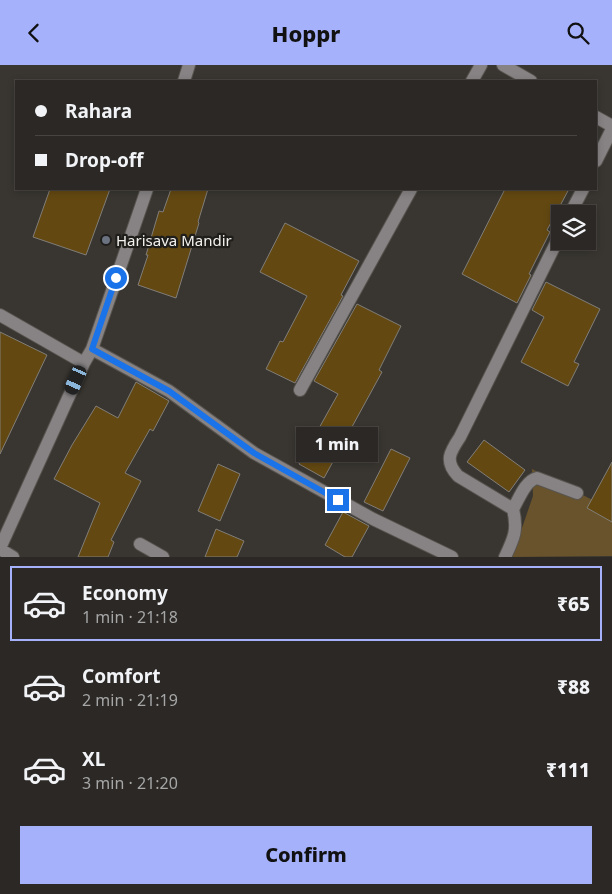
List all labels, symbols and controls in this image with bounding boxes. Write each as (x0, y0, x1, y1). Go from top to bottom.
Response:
text: Hoppr (272, 18, 340, 48)
icon: back (20, 19, 48, 47)
icon: search (564, 19, 592, 47)
text: Rahara (65, 98, 132, 124)
text: Drop-off (65, 147, 144, 173)
map controls (551, 205, 596, 250)
button: layers (551, 205, 596, 250)
place label: Harisava Mandir (116, 230, 232, 250)
marker: Harisava Mandir (100, 234, 112, 246)
route start (105, 267, 127, 289)
car (63, 363, 88, 397)
callout: 1 min (297, 427, 379, 463)
text: 1 min (315, 433, 359, 455)
route end (327, 489, 349, 511)
text: Economy (82, 580, 168, 606)
icon: car (22, 581, 67, 626)
text: ₹65 (557, 591, 590, 617)
text: 1 min · 21:18 (82, 606, 178, 628)
text: Comfort (82, 663, 161, 689)
icon: car (22, 664, 67, 709)
text: ₹88 (557, 674, 590, 700)
text: 2 min · 21:19 (82, 689, 178, 711)
text: XL (82, 746, 105, 772)
icon: car (22, 747, 67, 792)
text: ₹111 (546, 757, 590, 783)
text: 3 min · 21:20 (82, 772, 178, 794)
button: Confirm (20, 826, 592, 884)

